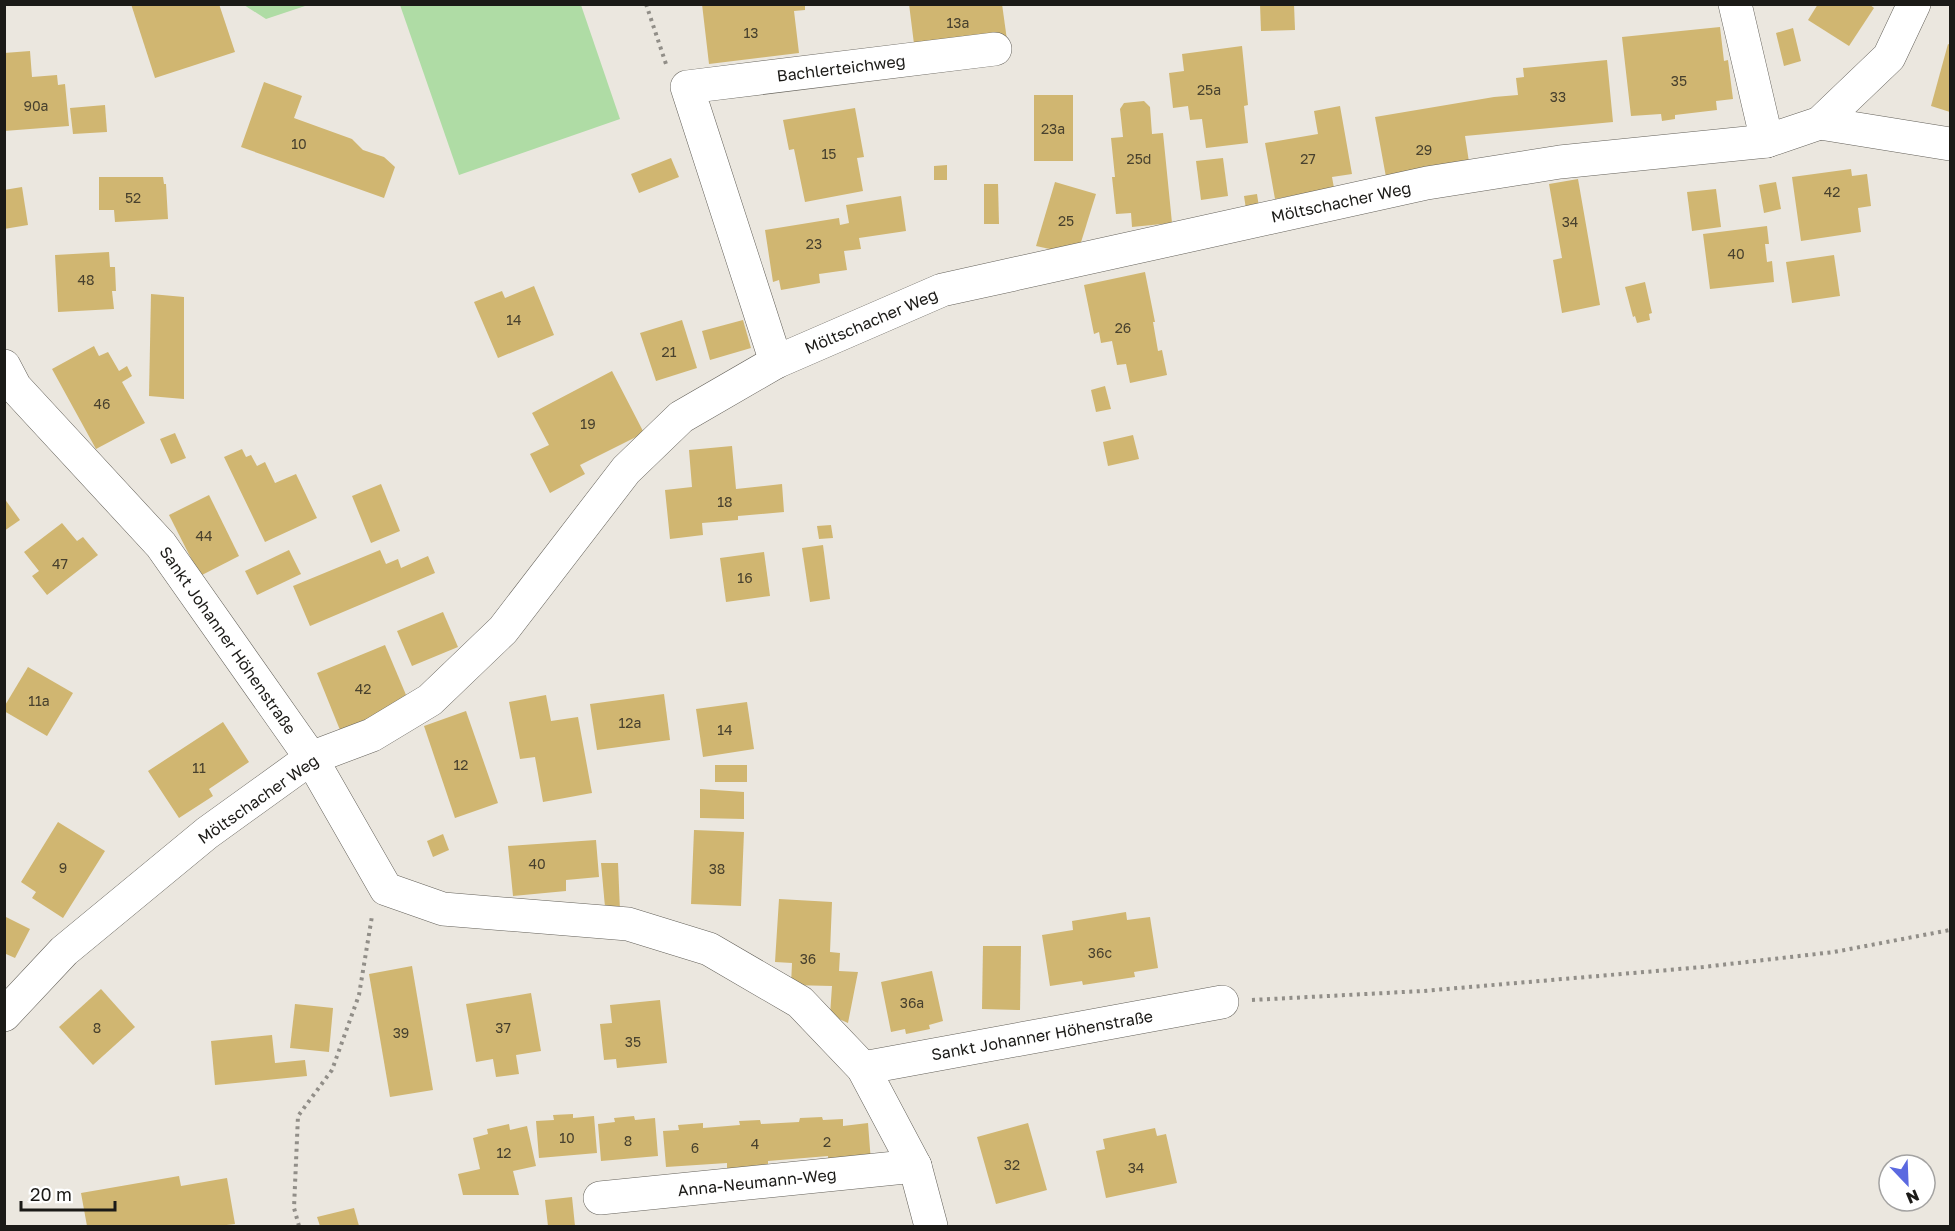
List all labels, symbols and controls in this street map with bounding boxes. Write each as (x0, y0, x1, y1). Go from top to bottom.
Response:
house number: 13a (947, 14, 969, 31)
house number: 13 (744, 24, 758, 41)
street label: Bachlerteichweg (776, 50, 906, 86)
house number: 35 (1671, 72, 1687, 89)
house number: 25a (1197, 81, 1221, 98)
house number: 33 (1550, 88, 1566, 105)
house number: 90a (23, 97, 49, 114)
house number: 23a (1041, 120, 1065, 137)
house number: 10 (291, 135, 307, 152)
house number: 29 (1416, 141, 1432, 158)
house number: 15 (822, 145, 836, 162)
house number: 25d (1127, 150, 1151, 167)
house number: 27 (1300, 150, 1316, 167)
street label: Möltschacher Weg (1269, 177, 1413, 227)
house number: 42 (1824, 183, 1840, 200)
house number: 52 (125, 189, 141, 206)
house number: 25 (1058, 212, 1074, 229)
house number: 34 (1562, 213, 1578, 230)
house number: 23 (806, 235, 822, 252)
house number: 40 (1727, 245, 1745, 262)
house number: 48 (77, 271, 95, 288)
street label: Möltschacher Weg (801, 284, 941, 358)
house number: 14 (506, 311, 522, 328)
house number: 26 (1115, 319, 1131, 336)
house number: 21 (662, 343, 677, 360)
house number: 46 (93, 395, 111, 412)
house number: 19 (580, 415, 596, 432)
house number: 18 (717, 493, 733, 510)
house number: 44 (195, 527, 213, 544)
street label: Sankt Johanner Höhenstraße (155, 542, 301, 738)
house number: 47 (52, 555, 68, 572)
house number: 16 (737, 569, 753, 586)
house number: 42 (355, 680, 371, 697)
house number: 11a (28, 692, 50, 709)
house number: 12a (619, 714, 641, 731)
house number: 14 (717, 721, 733, 738)
street label: Möltschacher Weg (194, 750, 322, 848)
house number: 12 (454, 756, 468, 773)
house number: 11 (192, 759, 206, 776)
house number: 40 (528, 855, 546, 872)
house number: 9 (59, 859, 67, 876)
house number: 38 (709, 860, 725, 877)
house number: 36c (1088, 944, 1113, 961)
house number: 36 (800, 950, 816, 967)
house number: 36a (900, 994, 924, 1011)
street label: Sankt Johanner Höhenstraße (930, 1006, 1154, 1064)
house number: 8 (93, 1019, 101, 1036)
house number: 37 (495, 1019, 511, 1036)
house number: 39 (393, 1024, 409, 1041)
house number: 35 (625, 1033, 641, 1050)
house number: 10 (559, 1129, 575, 1146)
house number: 8 (624, 1132, 632, 1149)
house number: 2 (823, 1133, 831, 1150)
house number: 4 (751, 1135, 759, 1152)
house number: 6 (691, 1139, 699, 1156)
house number: 12 (497, 1144, 511, 1161)
north arrow (1877, 1153, 1937, 1213)
house number: 32 (1004, 1156, 1020, 1173)
house number: 34 (1128, 1159, 1144, 1176)
street label: Anna-Neumann-Weg (677, 1164, 837, 1200)
scale bar (21, 1174, 116, 1212)
text: 20 m (30, 1183, 72, 1205)
text: N (1903, 1185, 1922, 1208)

